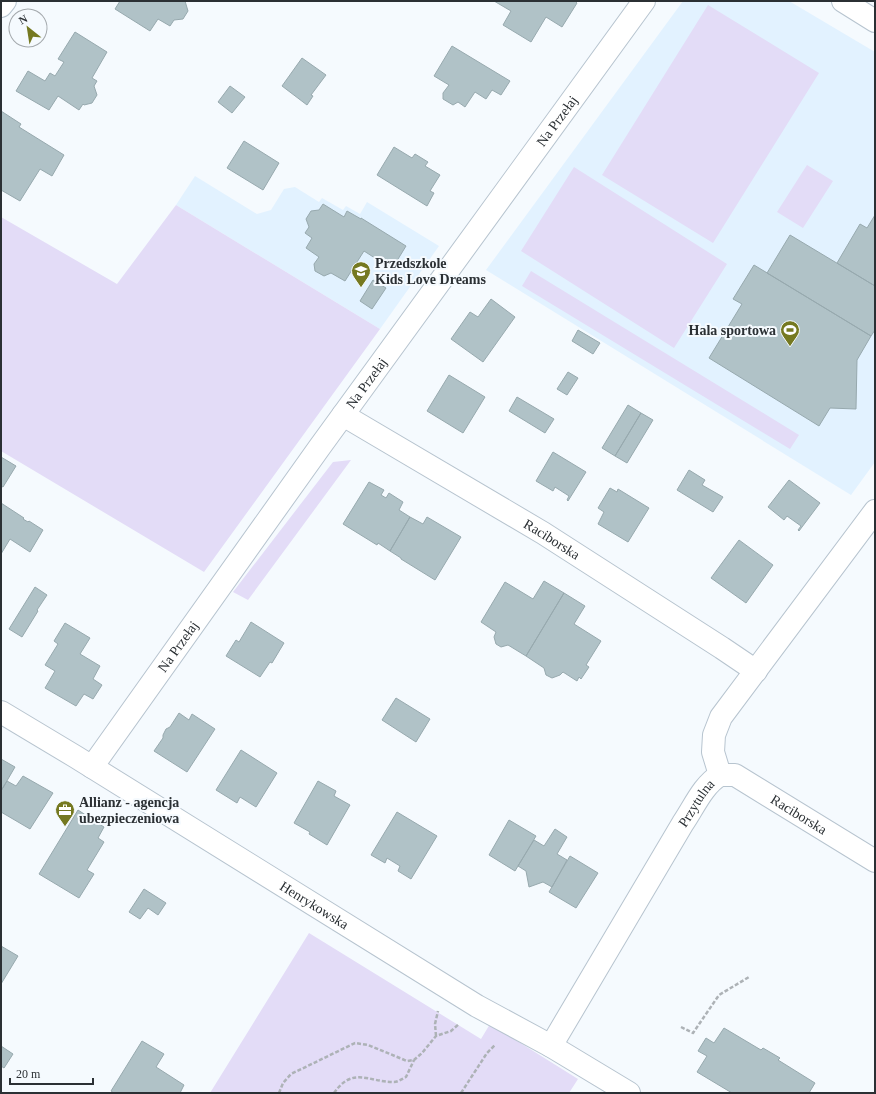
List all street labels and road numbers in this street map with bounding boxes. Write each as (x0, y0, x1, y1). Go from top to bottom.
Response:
street label: Na Przełaj (534, 93, 581, 149)
street label: Na Przełaj (343, 355, 390, 411)
street label: Raciborska (521, 516, 583, 563)
street label: Na Przełaj (155, 618, 201, 675)
street label: Przytulna (676, 776, 718, 830)
street label: Raciborska (768, 792, 830, 838)
street label: Henrykowska (277, 879, 352, 933)

